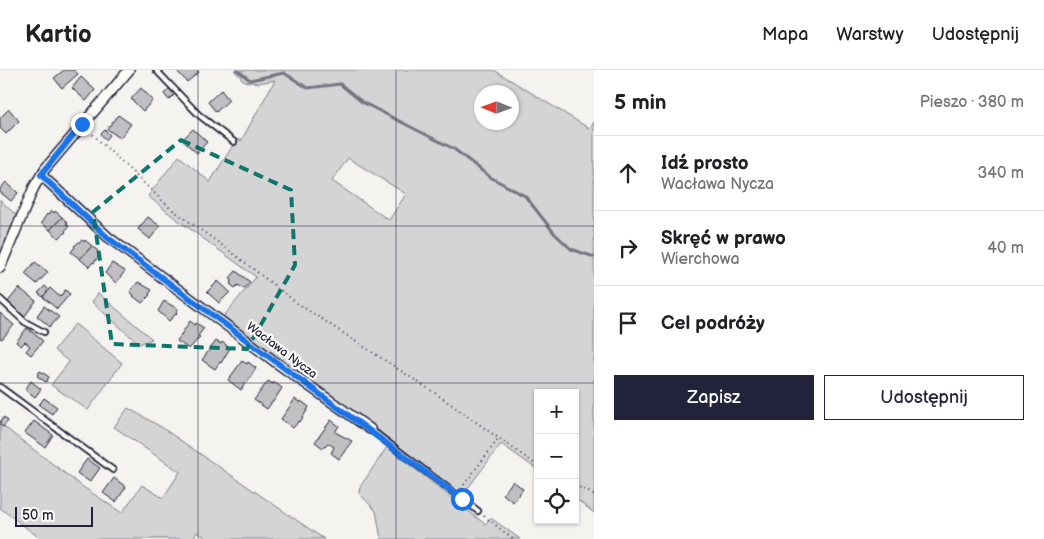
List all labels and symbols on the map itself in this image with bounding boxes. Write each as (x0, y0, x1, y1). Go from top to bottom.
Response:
north arrow (474, 85, 519, 130)
route end (71, 113, 94, 136)
street label: Wacława Nycza (243, 319, 320, 382)
route start (451, 488, 474, 511)
scale bar (15, 504, 92, 527)

